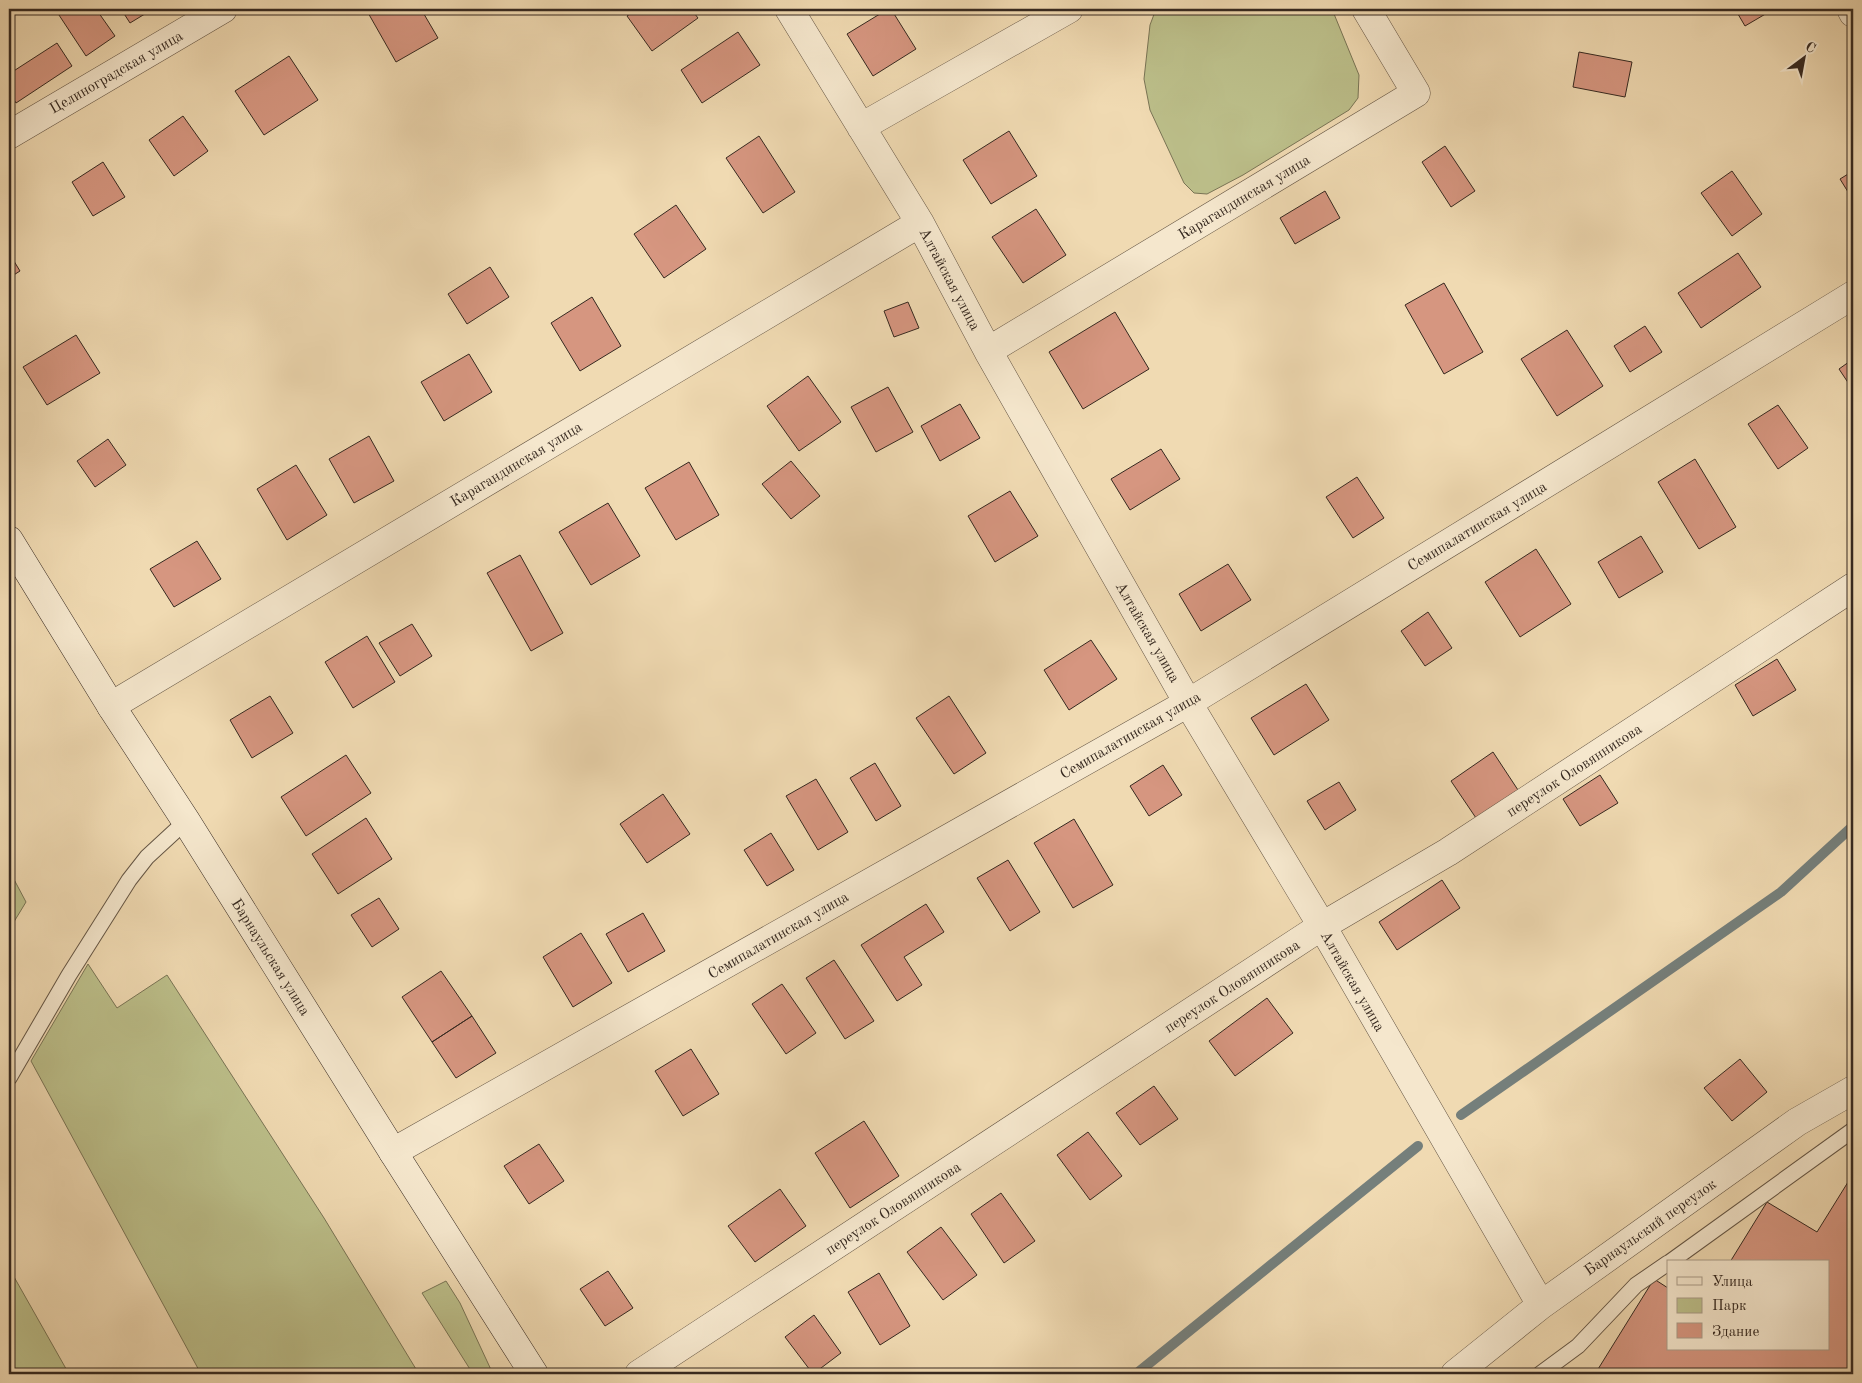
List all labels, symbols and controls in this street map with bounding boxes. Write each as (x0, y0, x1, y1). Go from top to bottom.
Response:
street label: Целиноградская улица (48, 29, 186, 118)
north arrow (1780, 32, 1830, 82)
text: С (1803, 39, 1818, 56)
street label: Карагандинская улица (1176, 153, 1314, 244)
street label: Алтайская улица (915, 226, 982, 334)
street label: Карагандинская улица (448, 420, 586, 511)
street label: Семипалатинская улица (1406, 479, 1550, 575)
street label: Алтайская улица (1112, 580, 1182, 686)
street label: Семипалатинская улица (1058, 690, 1204, 783)
street label: переулок Оловянникова (1505, 722, 1646, 820)
street label: Семипалатинская улица (706, 890, 852, 983)
street label: Барнаульская улица (228, 897, 312, 1019)
street label: Алтайская улица (1317, 929, 1387, 1035)
street label: переулок Оловянникова (1163, 938, 1304, 1036)
street label: переулок Оловянникова (824, 1160, 965, 1258)
street label: Барнаульский переулок (1582, 1177, 1720, 1279)
legend (1667, 1260, 1830, 1350)
text: Улица (1712, 1275, 1753, 1290)
text: Парк (1712, 1299, 1747, 1314)
text: Здание (1712, 1325, 1759, 1340)

